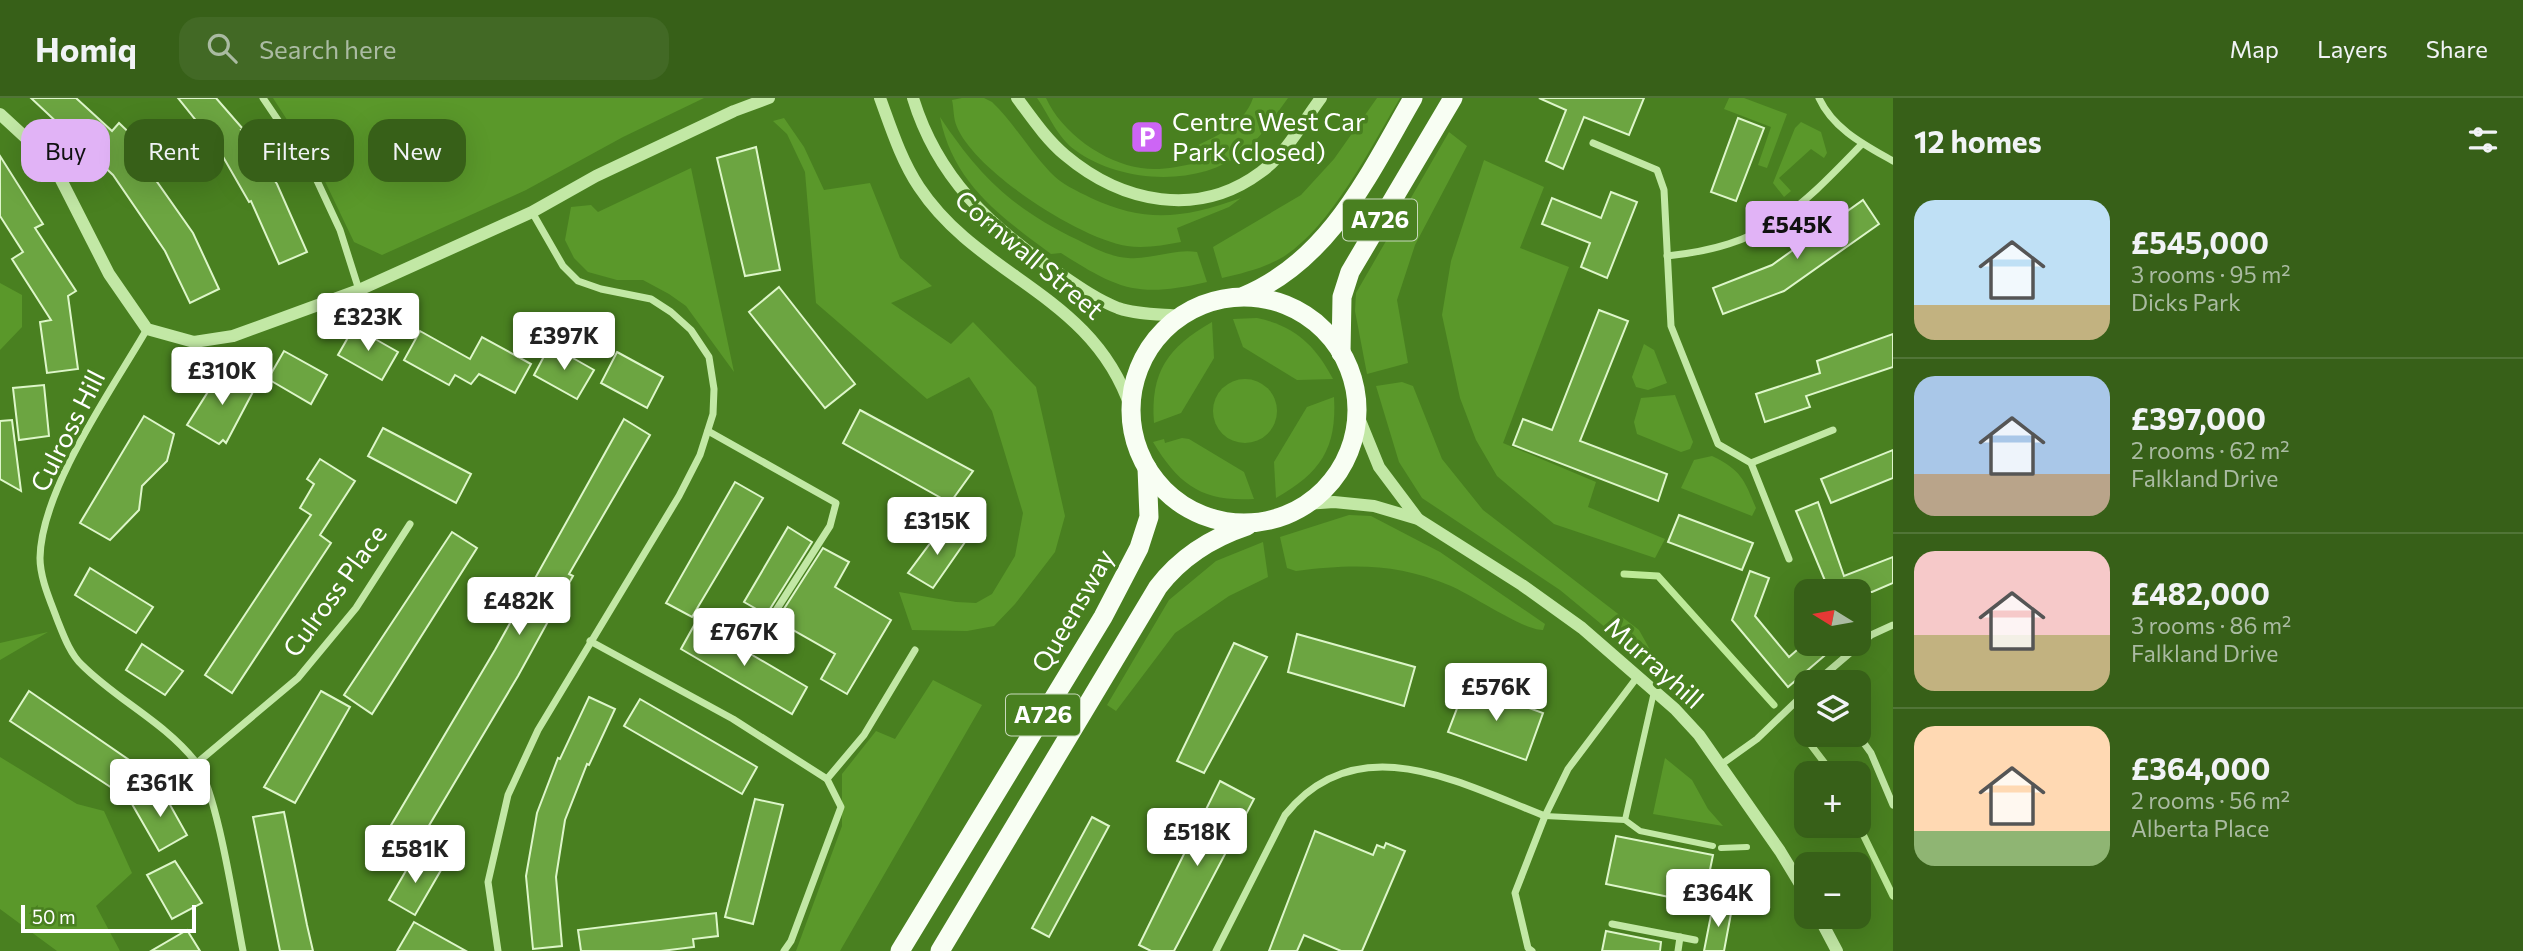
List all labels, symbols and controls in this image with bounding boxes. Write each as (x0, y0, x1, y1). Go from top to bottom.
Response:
search box (179, 17, 669, 80)
text: Homiq (35, 28, 137, 69)
icon: search (203, 29, 241, 67)
text: Search here (259, 33, 396, 64)
text: Map (2230, 34, 2279, 63)
text: Layers (2317, 34, 2388, 63)
text: Share (2426, 34, 2488, 63)
place label: Centre West Car Park (closed) (1172, 105, 1365, 166)
parking icon: Centre West Car Park (closed) (1128, 118, 1166, 156)
chip: Buy (21, 119, 110, 182)
chip: Rent (124, 119, 224, 182)
chip: Filters (238, 119, 354, 182)
chip: New (368, 119, 466, 182)
icon: filters (2464, 121, 2502, 159)
text: 12 homes (1914, 122, 2042, 159)
street label: Cornwall Street (949, 183, 1110, 325)
road number: A726 (1343, 199, 1417, 240)
pin: £545K (1748, 202, 1846, 261)
text: £545K (1762, 210, 1832, 238)
text: £545,000 (2131, 223, 2269, 260)
icon: home (1970, 228, 2054, 312)
text: 3 rooms · 95 m² (2131, 260, 2290, 288)
text: Dicks Park (2131, 288, 2241, 316)
pin: £323K (319, 294, 417, 353)
text: £323K (333, 302, 403, 330)
pin: £397K (515, 313, 613, 372)
text: £397K (529, 321, 599, 349)
pin: £310K (173, 348, 271, 407)
text: £310K (187, 356, 257, 384)
street label: Culross Hill (23, 364, 110, 496)
text: £397,000 (2131, 399, 2266, 436)
icon: home (1970, 404, 2054, 488)
text: 2 rooms · 62 m² (2131, 436, 2290, 464)
text: Falkland Drive (2131, 464, 2278, 492)
pin: £315K (888, 498, 986, 557)
text: £315K (903, 506, 971, 534)
street label: Culross Place (275, 518, 392, 662)
street label: Queensway (1024, 543, 1119, 677)
text: £482,000 (2131, 574, 2270, 611)
pin: £482K (470, 578, 568, 637)
north arrow (1794, 579, 1871, 656)
map controls (1794, 579, 1871, 929)
icon: home (1970, 579, 2054, 663)
text: £482K (483, 586, 555, 614)
pin: £767K (695, 608, 793, 668)
street label: Murrayhill (1600, 610, 1710, 714)
text: 3 rooms · 86 m² (2131, 611, 2291, 639)
text: £767K (709, 617, 779, 645)
text: Falkland Drive (2131, 639, 2278, 667)
pin: £576K (1447, 664, 1545, 723)
button: layers (1794, 670, 1871, 747)
text: £576K (1461, 672, 1531, 700)
road number: A726 (1006, 694, 1080, 736)
text: £364,000 (2131, 749, 2270, 786)
icon: home (1970, 754, 2054, 838)
pin: £361K (111, 760, 209, 819)
button: + (1794, 761, 1871, 838)
text: £361K (126, 768, 194, 796)
text: 2 rooms · 56 m² (2131, 786, 2290, 814)
pin: £518K (1148, 808, 1246, 868)
text: Alberta Place (2131, 814, 2269, 842)
text: £518K (1163, 817, 1231, 845)
pin: £581K (366, 826, 464, 885)
text: £581K (381, 834, 449, 862)
button: − (1794, 852, 1871, 929)
pin: £364K (1669, 870, 1767, 929)
text: £364K (1682, 878, 1754, 906)
scale bar (21, 902, 196, 934)
text: 50 m (32, 905, 76, 928)

